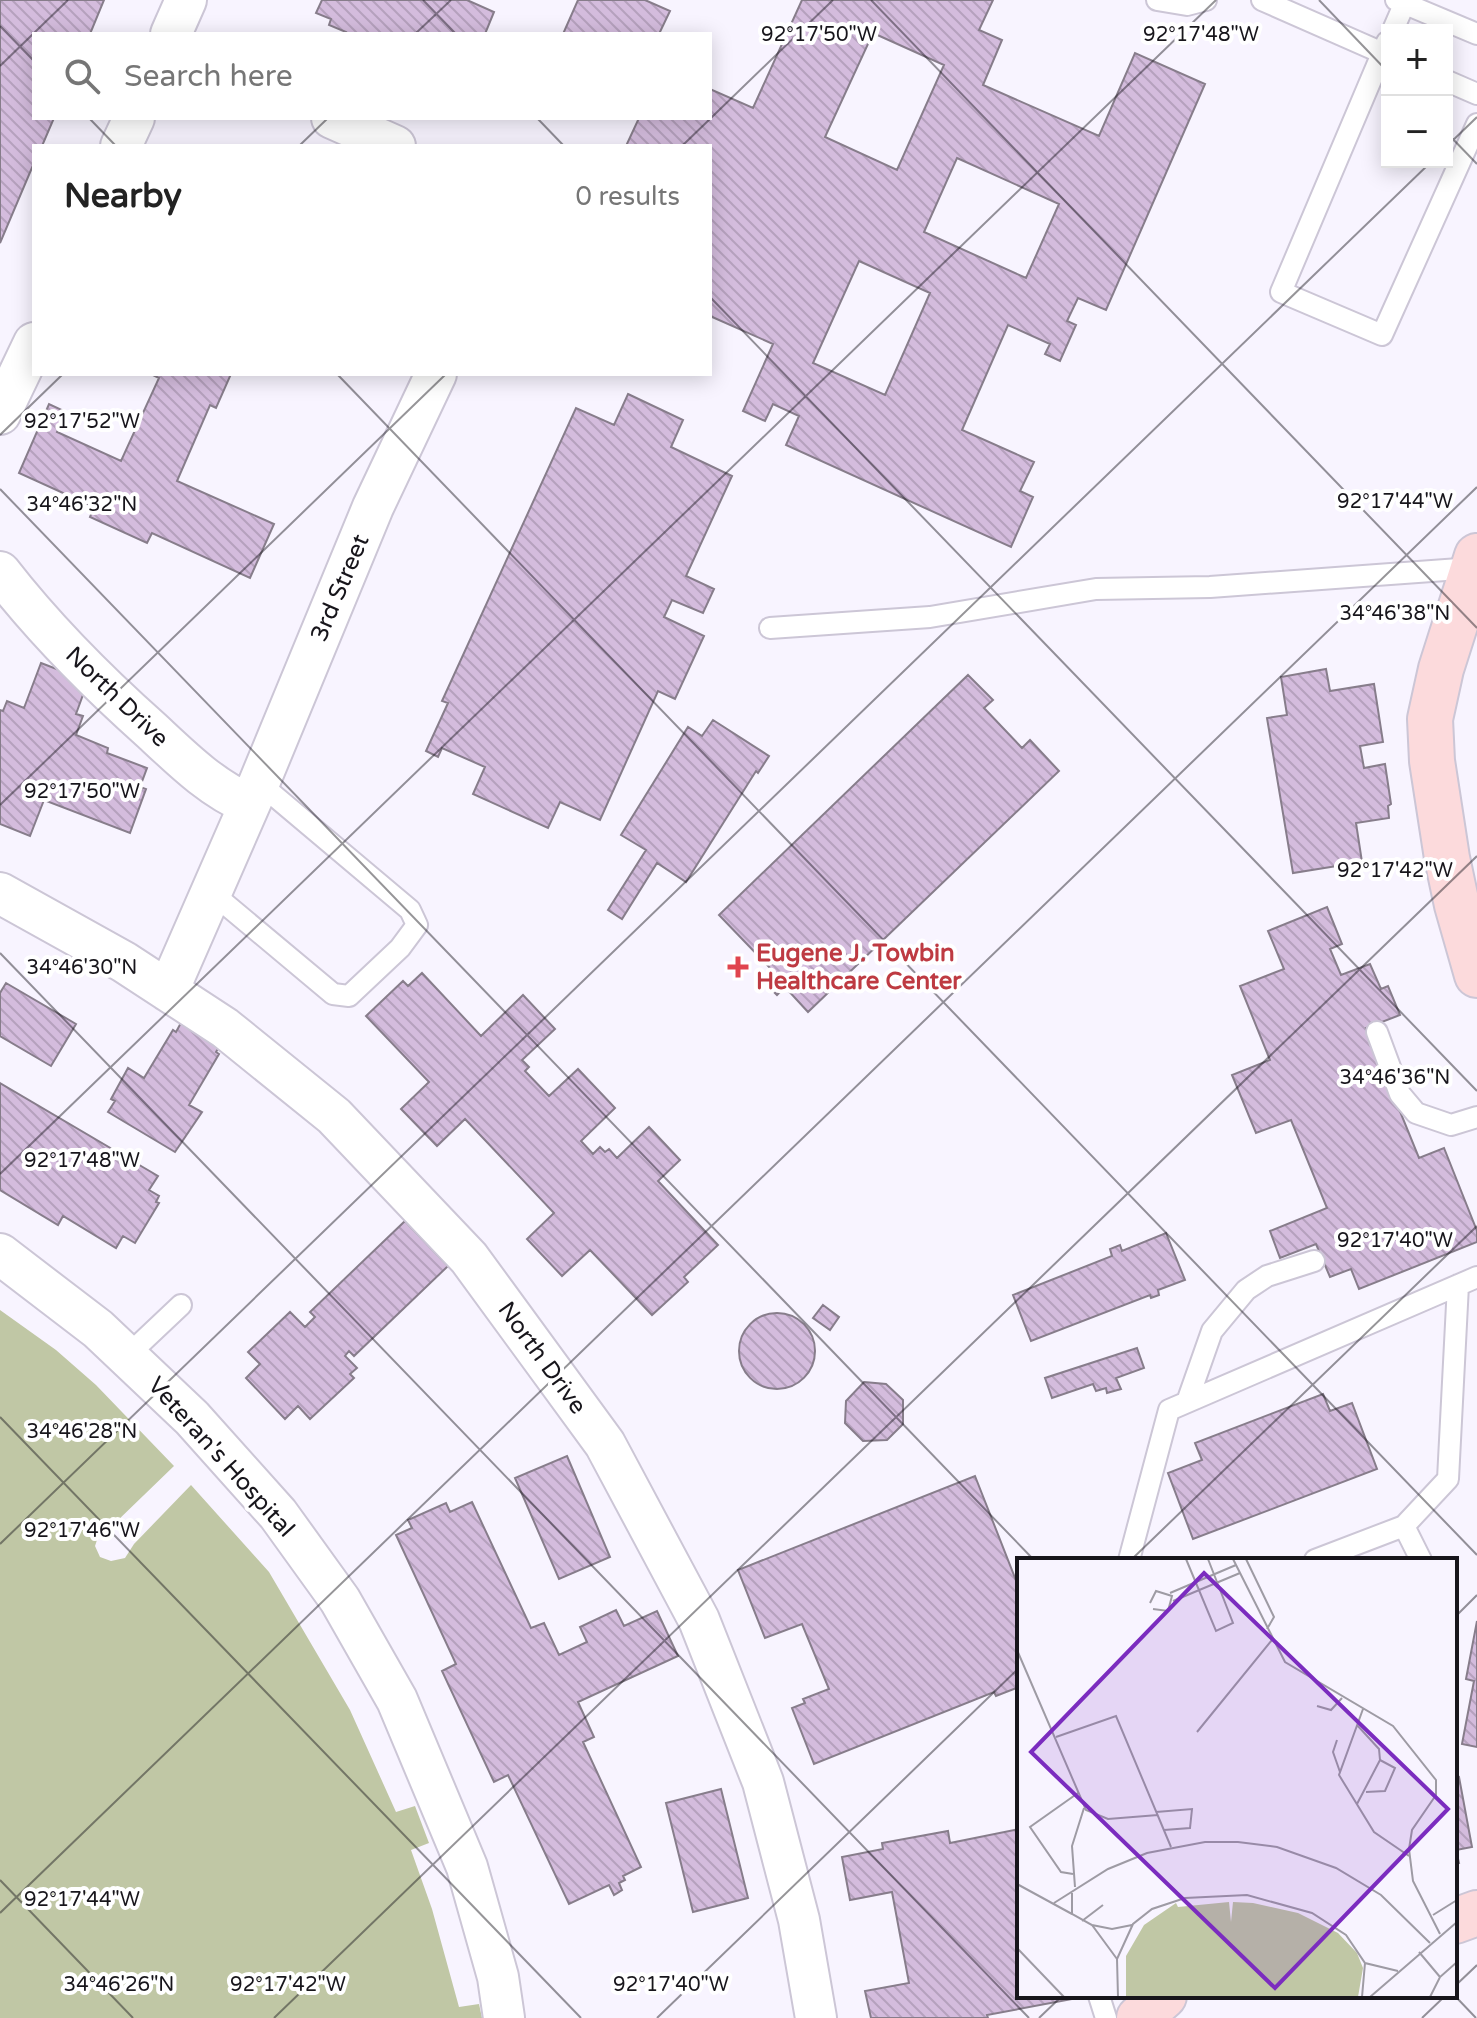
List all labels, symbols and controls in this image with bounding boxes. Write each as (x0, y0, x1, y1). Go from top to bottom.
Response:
text: 92°17'50"W (761, 23, 877, 47)
text: 92°17'48"W (1143, 23, 1259, 47)
map controls (1381, 24, 1453, 168)
button: + (1381, 24, 1453, 96)
search box (32, 32, 712, 120)
icon: search (60, 54, 104, 98)
text: Search here (124, 58, 293, 95)
button: − (1381, 96, 1453, 168)
text: Nearby (64, 176, 182, 217)
text: 0 results (575, 181, 680, 212)
text: 92°17'52"W (24, 410, 140, 434)
text: 92°17'44"W (1337, 490, 1453, 514)
text: 34°46'32"N (27, 493, 137, 517)
street label: 3rd Street (304, 530, 376, 646)
text: 34°46'38"N (1340, 602, 1450, 626)
street label: North Drive (60, 641, 174, 753)
text: 92°17'50"W (24, 780, 140, 804)
text: 92°17'42"W (1337, 859, 1453, 883)
place label: Eugene J. Towbin Healthcare Center (756, 939, 962, 996)
text: 34°46'30"N (27, 956, 137, 980)
marker: Eugene J. Towbin Healthcare Center (727, 956, 749, 978)
text: 34°46'36"N (1340, 1066, 1450, 1090)
text: 92°17'48"W (24, 1149, 140, 1173)
text: 92°17'40"W (1337, 1229, 1453, 1253)
street label: North Drive (492, 1296, 592, 1420)
street label: Veteran's Hospital (141, 1371, 301, 1543)
text: 34°46'28"N (27, 1420, 137, 1444)
text: 92°17'46"W (24, 1519, 140, 1543)
inset map (1017, 1558, 1457, 1998)
text: 92°17'44"W (24, 1888, 140, 1912)
text: 34°46'26"N (64, 1973, 174, 1997)
text: 92°17'42"W (230, 1973, 346, 1997)
text: 92°17'40"W (613, 1973, 729, 1997)

